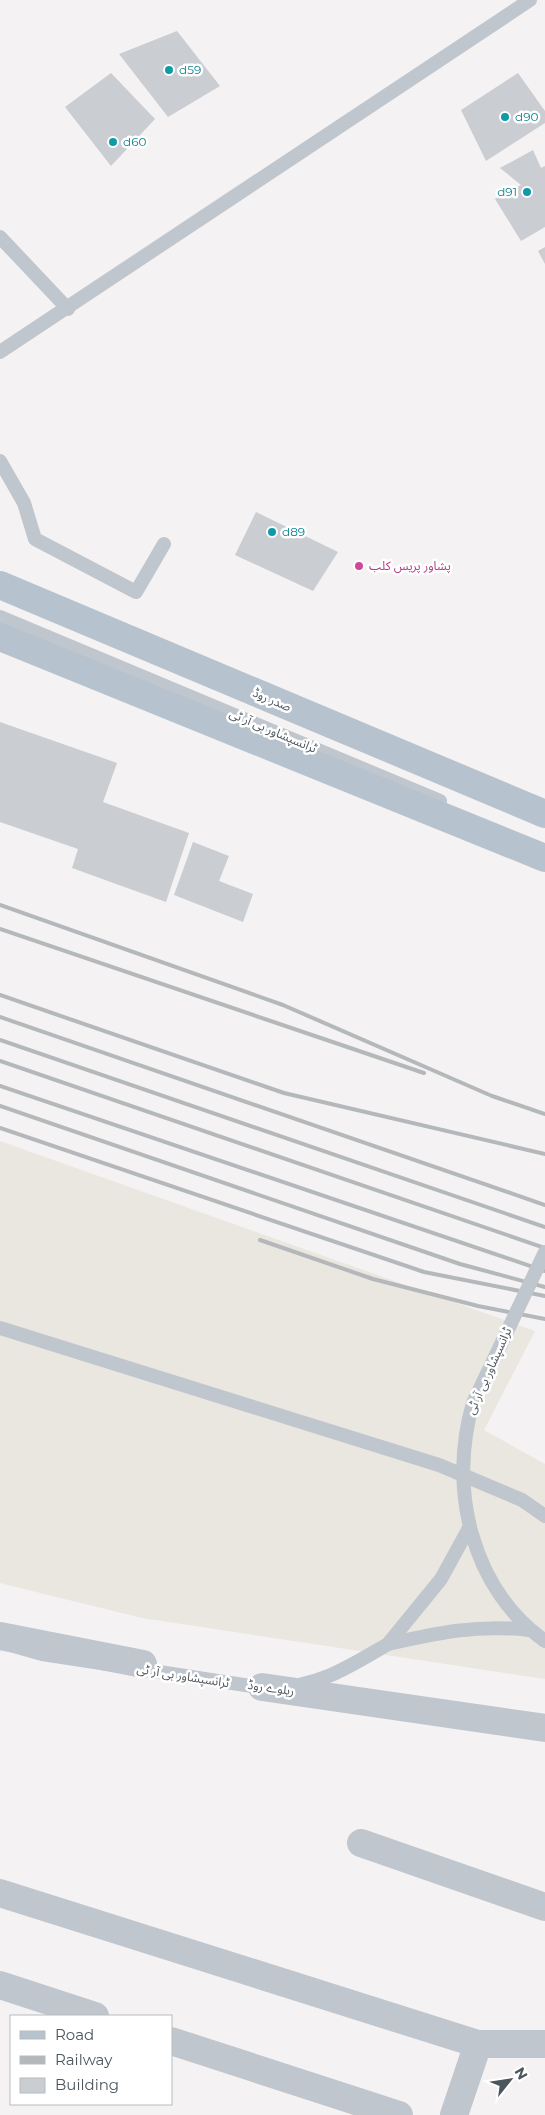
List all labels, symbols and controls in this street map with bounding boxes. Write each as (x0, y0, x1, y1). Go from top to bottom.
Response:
place label: d59 (179, 62, 201, 77)
marker: d59 (163, 64, 175, 76)
place label: d90 (515, 109, 538, 124)
marker: d90 (499, 111, 511, 123)
place label: d60 (123, 134, 146, 149)
marker: d60 (107, 136, 119, 148)
place label: d91 (497, 184, 517, 199)
marker: d91 (521, 186, 533, 198)
place label: d89 (282, 524, 305, 539)
marker: d89 (266, 526, 278, 538)
place label: پشاور پریس کلب (369, 558, 451, 574)
marker: پشاور پریس کلب (353, 560, 365, 572)
street label: صدر روڈ (251, 685, 294, 714)
street label: ٹرانسپشاور بی آر ٹی (227, 705, 320, 757)
street label: ٹرانسپشاور بی آر ٹی (463, 1325, 516, 1417)
street label: ٹرانسپشاور بی آر ٹی (136, 1661, 231, 1691)
street label: ریلوے روڈ (247, 1677, 295, 1698)
legend (10, 2015, 172, 2105)
text: Road (55, 2025, 94, 2044)
text: Railway (55, 2050, 113, 2069)
north arrow (485, 2055, 535, 2105)
text: N (511, 2064, 532, 2083)
text: Building (55, 2075, 119, 2094)

